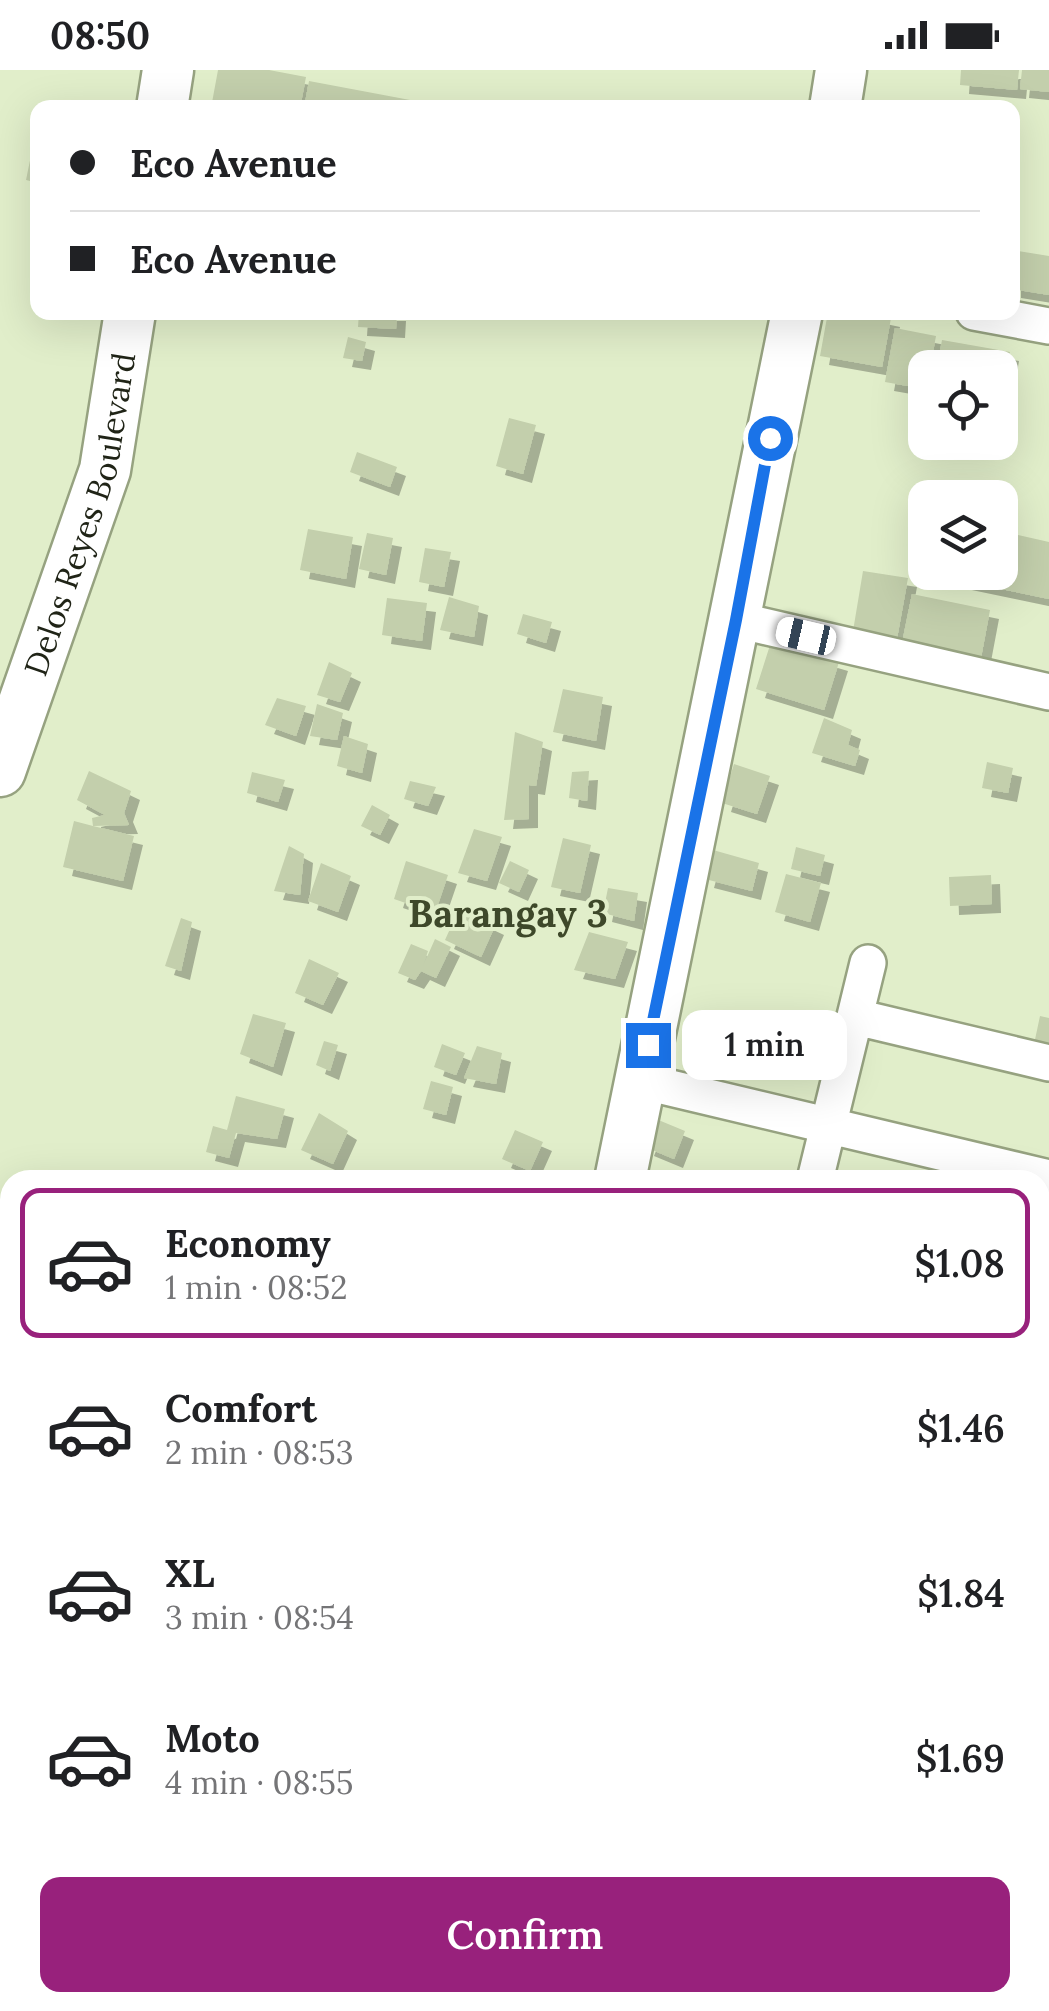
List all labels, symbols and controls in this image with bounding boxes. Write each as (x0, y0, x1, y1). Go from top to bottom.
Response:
text: 08:50 (50, 11, 150, 59)
text: Eco Avenue (130, 139, 337, 187)
text: Eco Avenue (130, 235, 337, 283)
street label: Delos Reyes Boulevard (14, 350, 144, 681)
map controls (908, 350, 1018, 590)
button: locate (908, 350, 1018, 460)
route start (748, 416, 793, 461)
button: layers (908, 480, 1018, 590)
car (773, 615, 839, 657)
district label: Barangay 3 (408, 889, 608, 938)
callout: 1 min (683, 1010, 848, 1080)
route end (626, 1023, 671, 1068)
text: 1 min (724, 1024, 805, 1065)
icon: car (45, 1218, 135, 1308)
text: Economy (165, 1219, 331, 1267)
text: $1.08 (914, 1239, 1005, 1287)
text: 1 min · 08:52 (165, 1267, 347, 1308)
icon: car (45, 1383, 135, 1473)
text: Comfort (165, 1384, 317, 1432)
text: $1.46 (917, 1404, 1005, 1452)
text: 2 min · 08:53 (165, 1432, 354, 1473)
icon: car (45, 1548, 135, 1638)
text: XL (165, 1549, 215, 1597)
text: $1.84 (917, 1569, 1005, 1617)
text: 3 min · 08:54 (165, 1597, 354, 1638)
icon: car (45, 1713, 135, 1803)
text: Moto (165, 1714, 260, 1762)
text: $1.69 (916, 1734, 1005, 1782)
text: 4 min · 08:55 (165, 1762, 353, 1803)
button: Confirm (40, 1877, 1010, 1992)

